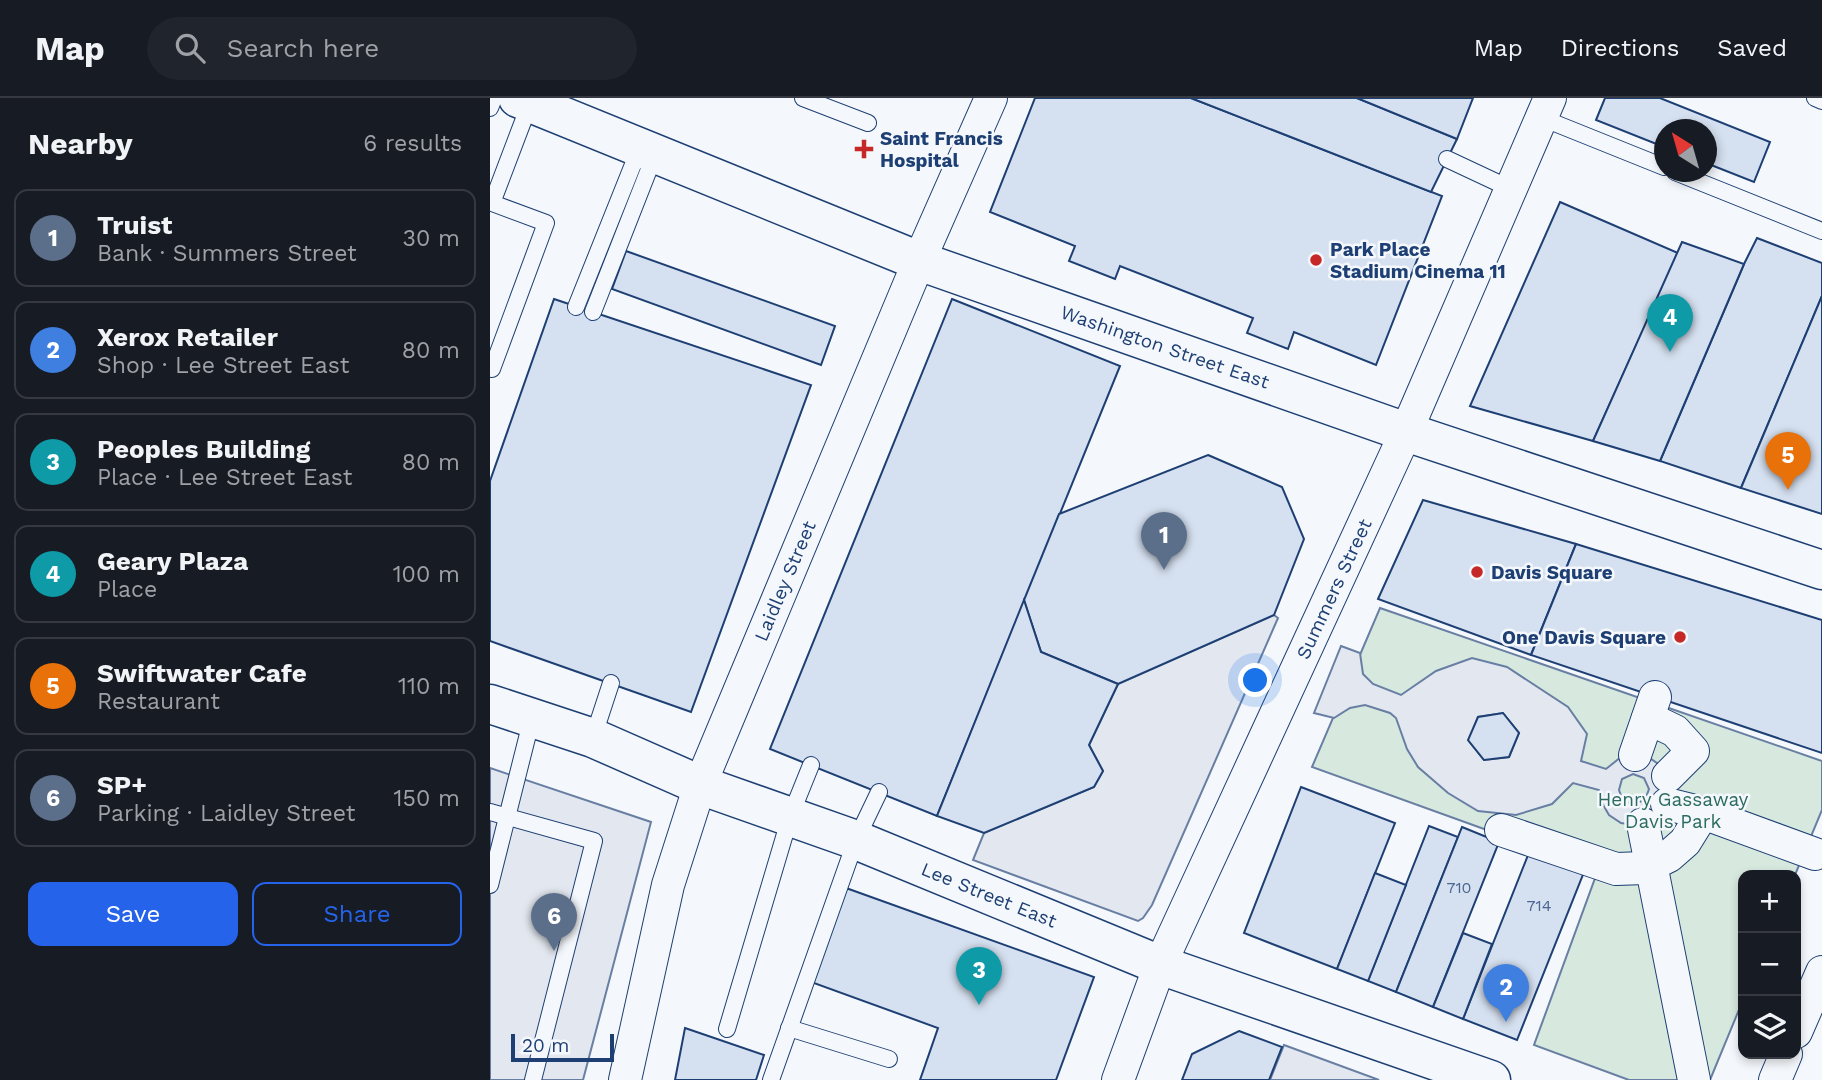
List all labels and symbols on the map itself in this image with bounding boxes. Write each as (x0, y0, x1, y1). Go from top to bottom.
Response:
north arrow (1654, 119, 1717, 182)
place label: Saint Francis Hospital (880, 127, 1003, 172)
marker: Saint Francis Hospital (854, 139, 874, 159)
place label: Park Place Stadium Cinema 11 (1330, 238, 1506, 283)
marker: Park Place Stadium Cinema 11 (1308, 252, 1324, 268)
pin: 4 (1647, 294, 1693, 352)
street label: Washington Street East (1058, 300, 1272, 394)
pin: 5 (1765, 432, 1811, 490)
pin: 1 (1141, 512, 1187, 570)
street label: Summers Street (1291, 515, 1377, 663)
street label: Laidley Street (749, 517, 821, 645)
place label: Davis Square (1491, 561, 1613, 584)
marker: Davis Square (1469, 564, 1485, 580)
place label: One Davis Square (1502, 626, 1666, 649)
marker: One Davis Square (1672, 629, 1688, 645)
your location (1238, 663, 1272, 697)
park label: Henry Gassaway Davis Park (1598, 788, 1749, 833)
street label: Lee Street East (918, 857, 1060, 933)
house number: 710 (1446, 878, 1472, 897)
pin: 6 (531, 893, 577, 951)
house number: 714 (1527, 896, 1552, 915)
pin: 3 (956, 947, 1002, 1005)
pin: 2 (1483, 964, 1529, 1022)
scale bar (511, 1031, 614, 1063)

